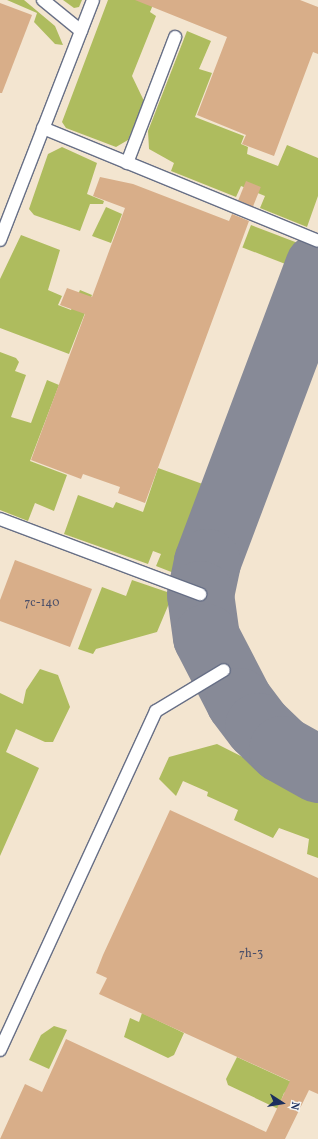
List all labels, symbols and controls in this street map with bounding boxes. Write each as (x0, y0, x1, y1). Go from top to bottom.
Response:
house number: 7c-140 (24, 597, 60, 611)
house number: 7h-3 (239, 948, 263, 962)
north arrow (262, 1083, 302, 1123)
text: N (286, 1100, 302, 1111)

